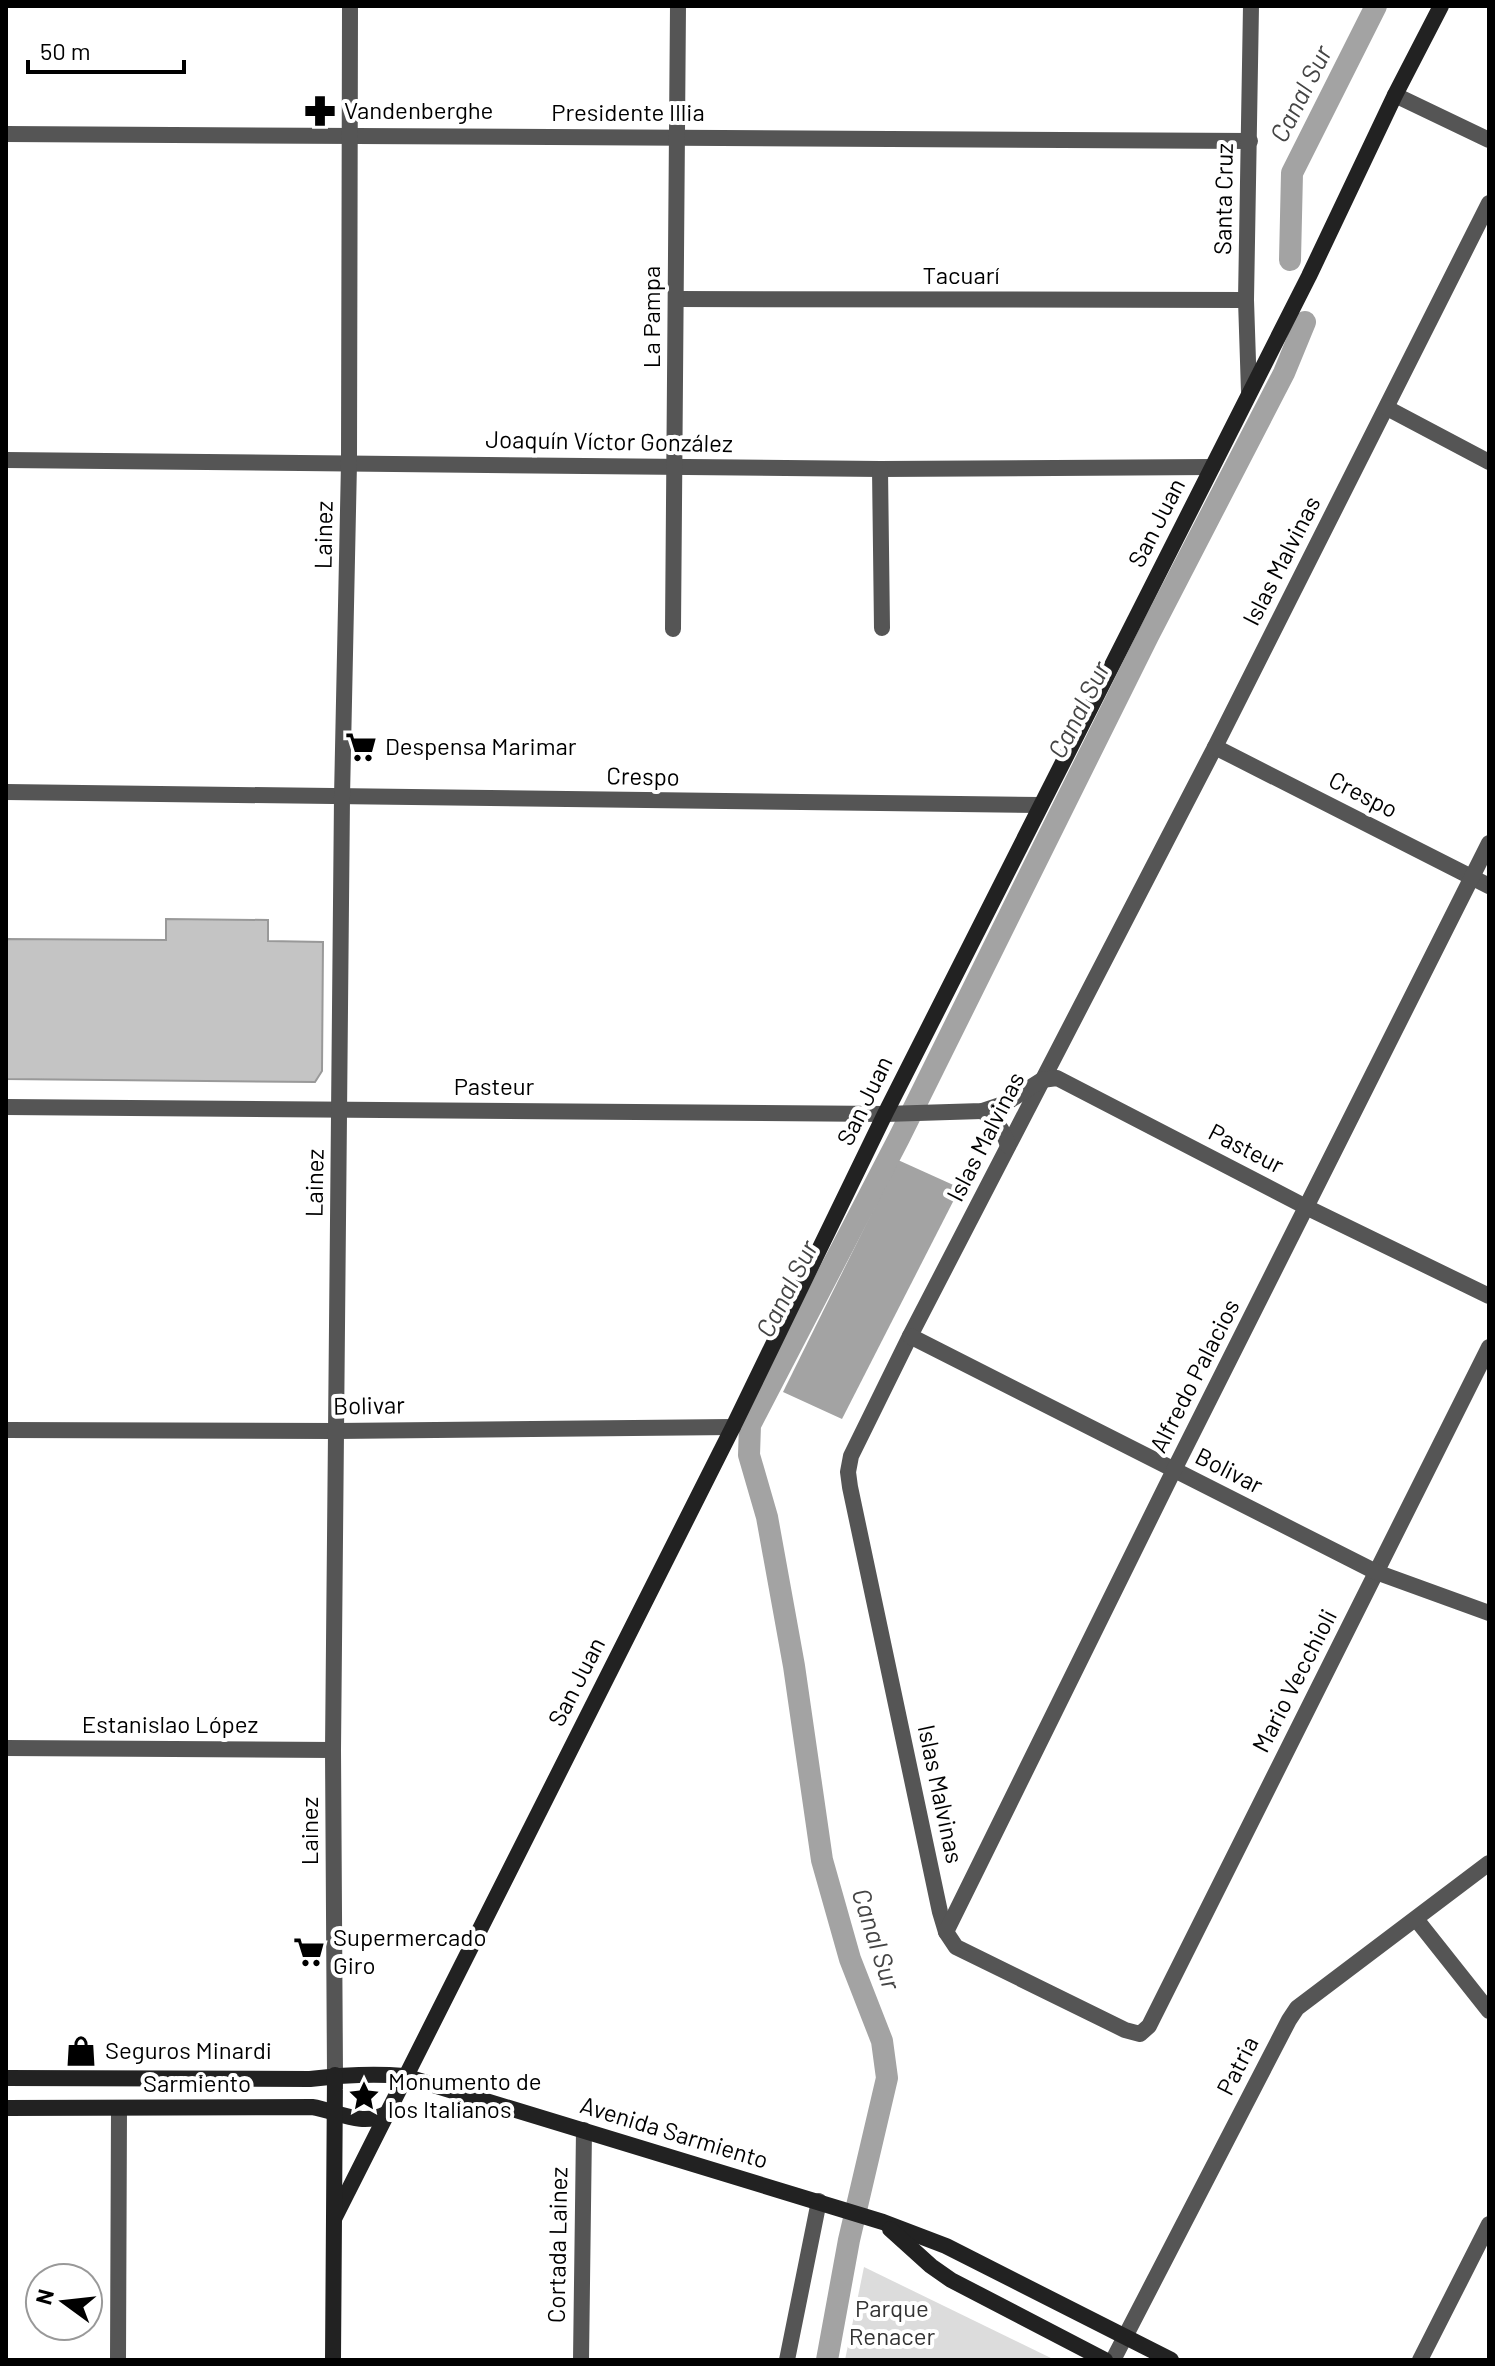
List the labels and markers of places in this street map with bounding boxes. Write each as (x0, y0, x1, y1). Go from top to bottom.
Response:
pharmacy icon: Vandenberghe (303, 94, 337, 128)
place label: Vandenberghe (344, 95, 493, 124)
supermarket icon: Despensa Marimar (344, 730, 378, 764)
place label: Despensa Marimar (385, 731, 577, 760)
place label: Supermercado Giro (333, 1922, 487, 1979)
supermarket icon: Supermercado Giro (292, 1935, 326, 1969)
shop icon: Seguros Minardi (64, 2034, 98, 2068)
place label: Seguros Minardi (105, 2035, 272, 2064)
place label: Monumento de los Italianos (388, 2066, 542, 2123)
place icon: Monumento de los Italianos (347, 2079, 381, 2113)

